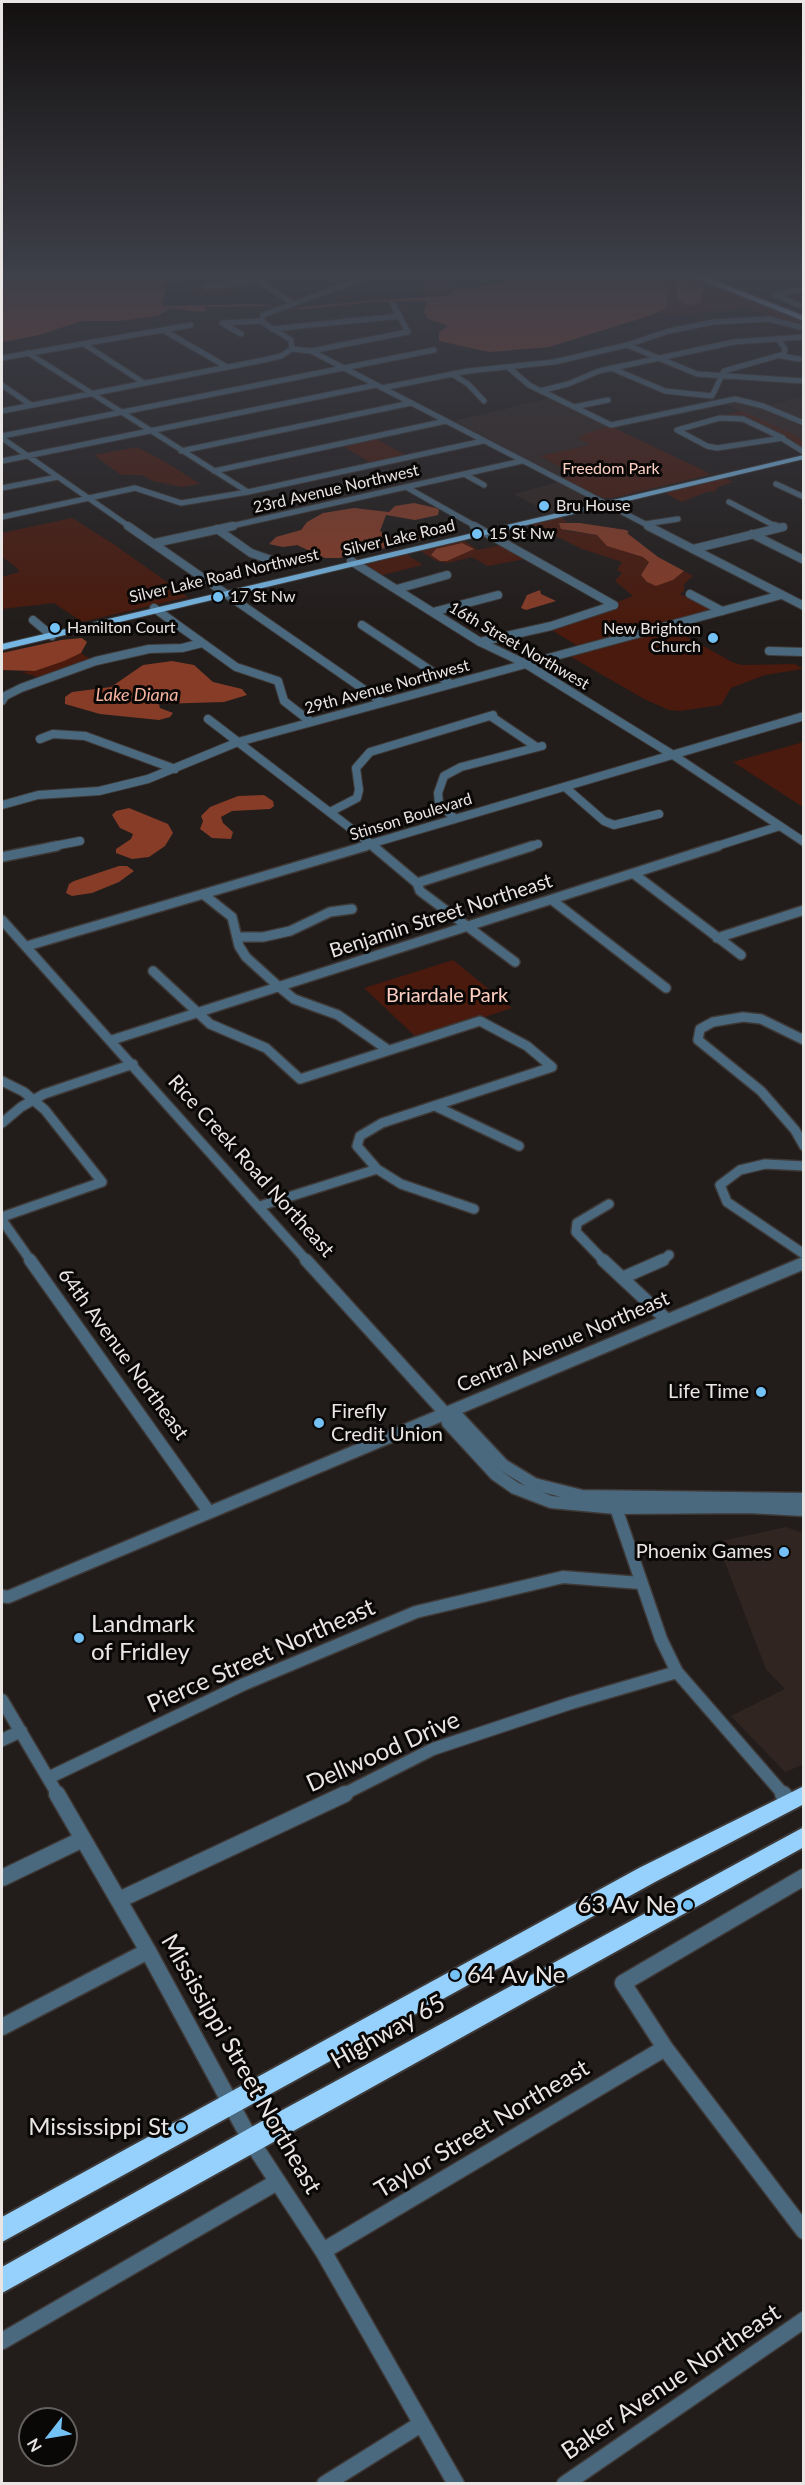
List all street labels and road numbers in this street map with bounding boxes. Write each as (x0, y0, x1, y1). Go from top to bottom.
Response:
street label: 23rd Avenue Northwest (251, 461, 421, 517)
street label: Silver Lake Road (341, 516, 457, 560)
street label: Silver Lake Road Northwest (127, 545, 321, 607)
street label: 16th Street Northwest (446, 598, 592, 694)
street label: 29th Avenue Northwest (303, 656, 471, 718)
street label: Stinson Boulevard (348, 789, 474, 845)
street label: Benjamin Street Northeast (327, 869, 555, 963)
street label: Rice Creek Road Northeast (163, 1070, 339, 1262)
street label: 64th Avenue Northeast (53, 1264, 193, 1444)
street label: Central Avenue Northeast (453, 1286, 673, 1398)
street label: Pierce Street Northeast (143, 1593, 379, 1719)
street label: Dellwood Drive (302, 1705, 464, 1799)
street label: Mississippi Street Northeast (155, 1929, 327, 2199)
street label: Highway 65 (326, 1989, 450, 2075)
street label: Taylor Street Northeast (370, 2054, 594, 2204)
street label: Baker Avenue Northeast (556, 2298, 786, 2466)

